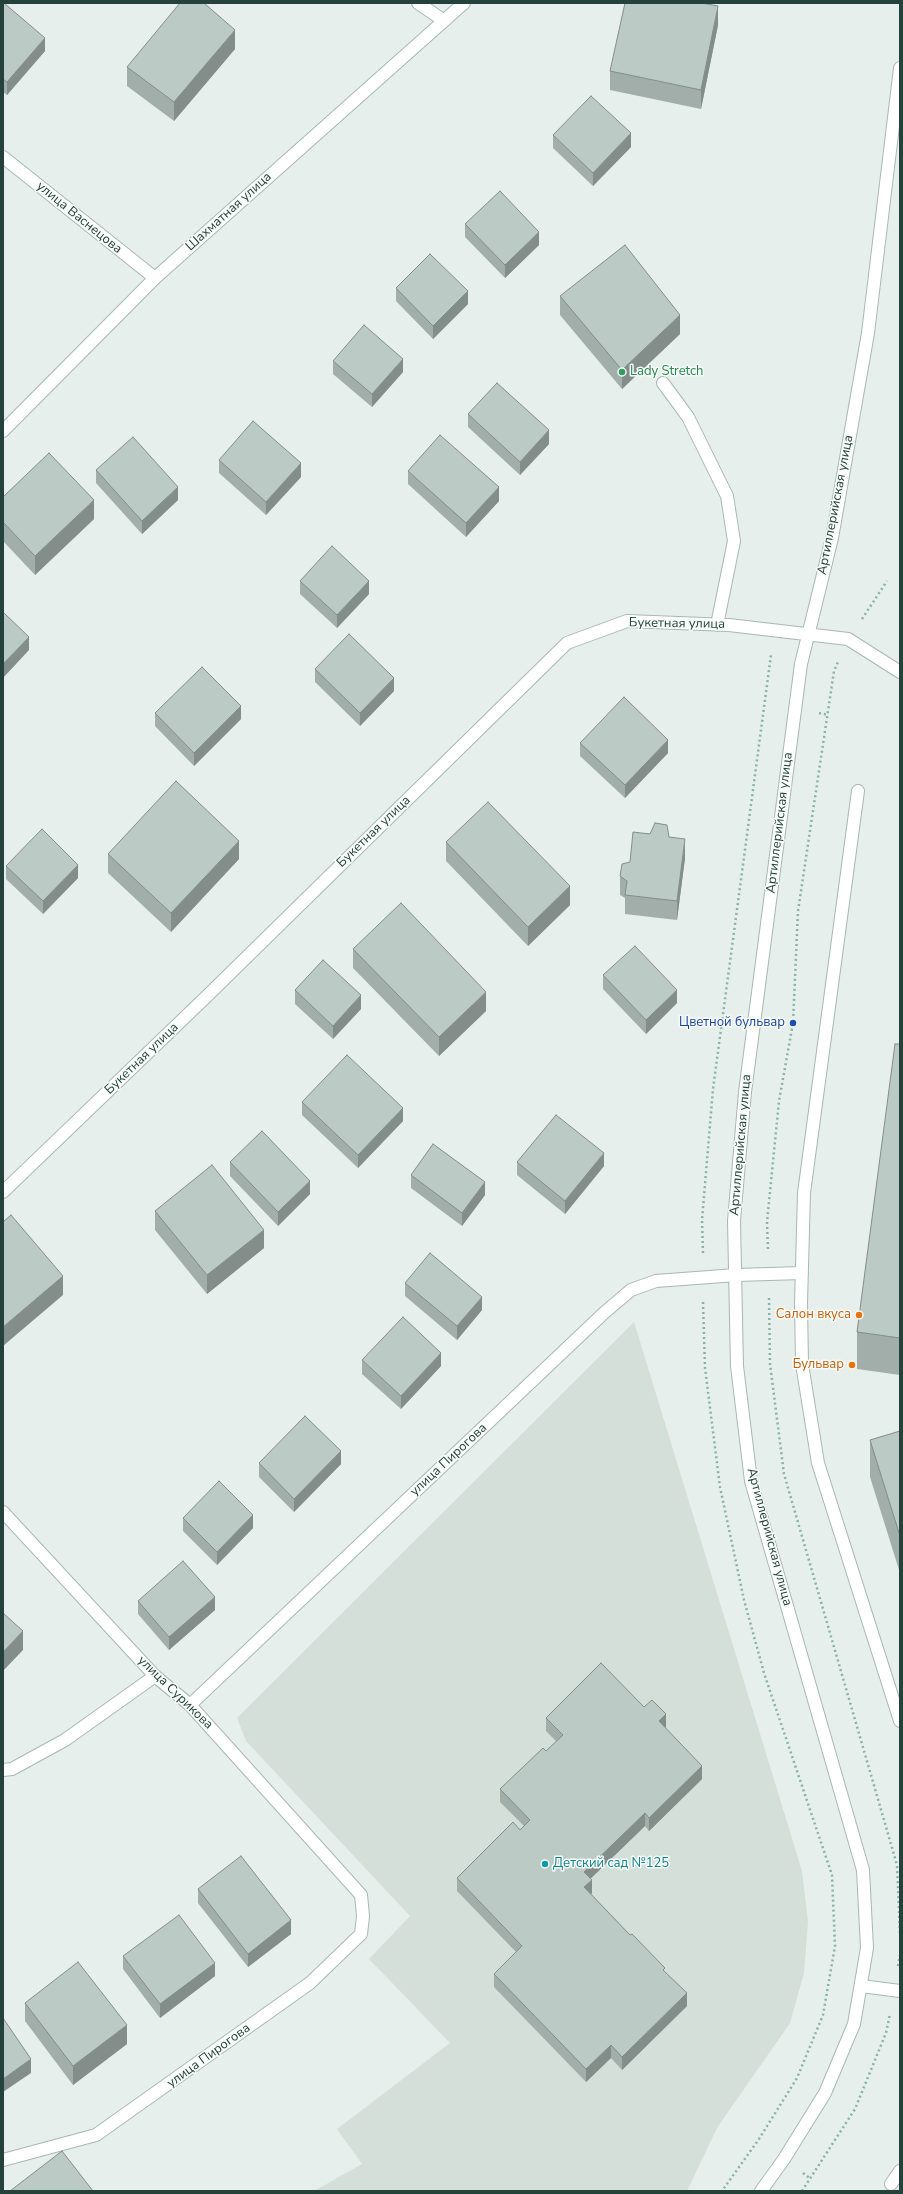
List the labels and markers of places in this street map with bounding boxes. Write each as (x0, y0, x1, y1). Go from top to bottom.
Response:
place label: Lady Stretch (630, 364, 703, 380)
marker: Lady Stretch (617, 367, 627, 377)
place label: Цветной бульвар (679, 1015, 785, 1031)
marker: Цветной бульвар (788, 1018, 798, 1028)
place label: Салон вкуса (776, 1307, 851, 1323)
marker: Салон вкуса (854, 1310, 864, 1320)
place label: Бульвар (793, 1357, 844, 1373)
marker: Бульвар (847, 1360, 857, 1370)
place label: Детский сад №125 (553, 1856, 669, 1872)
marker: Детский сад №125 (540, 1859, 550, 1869)

